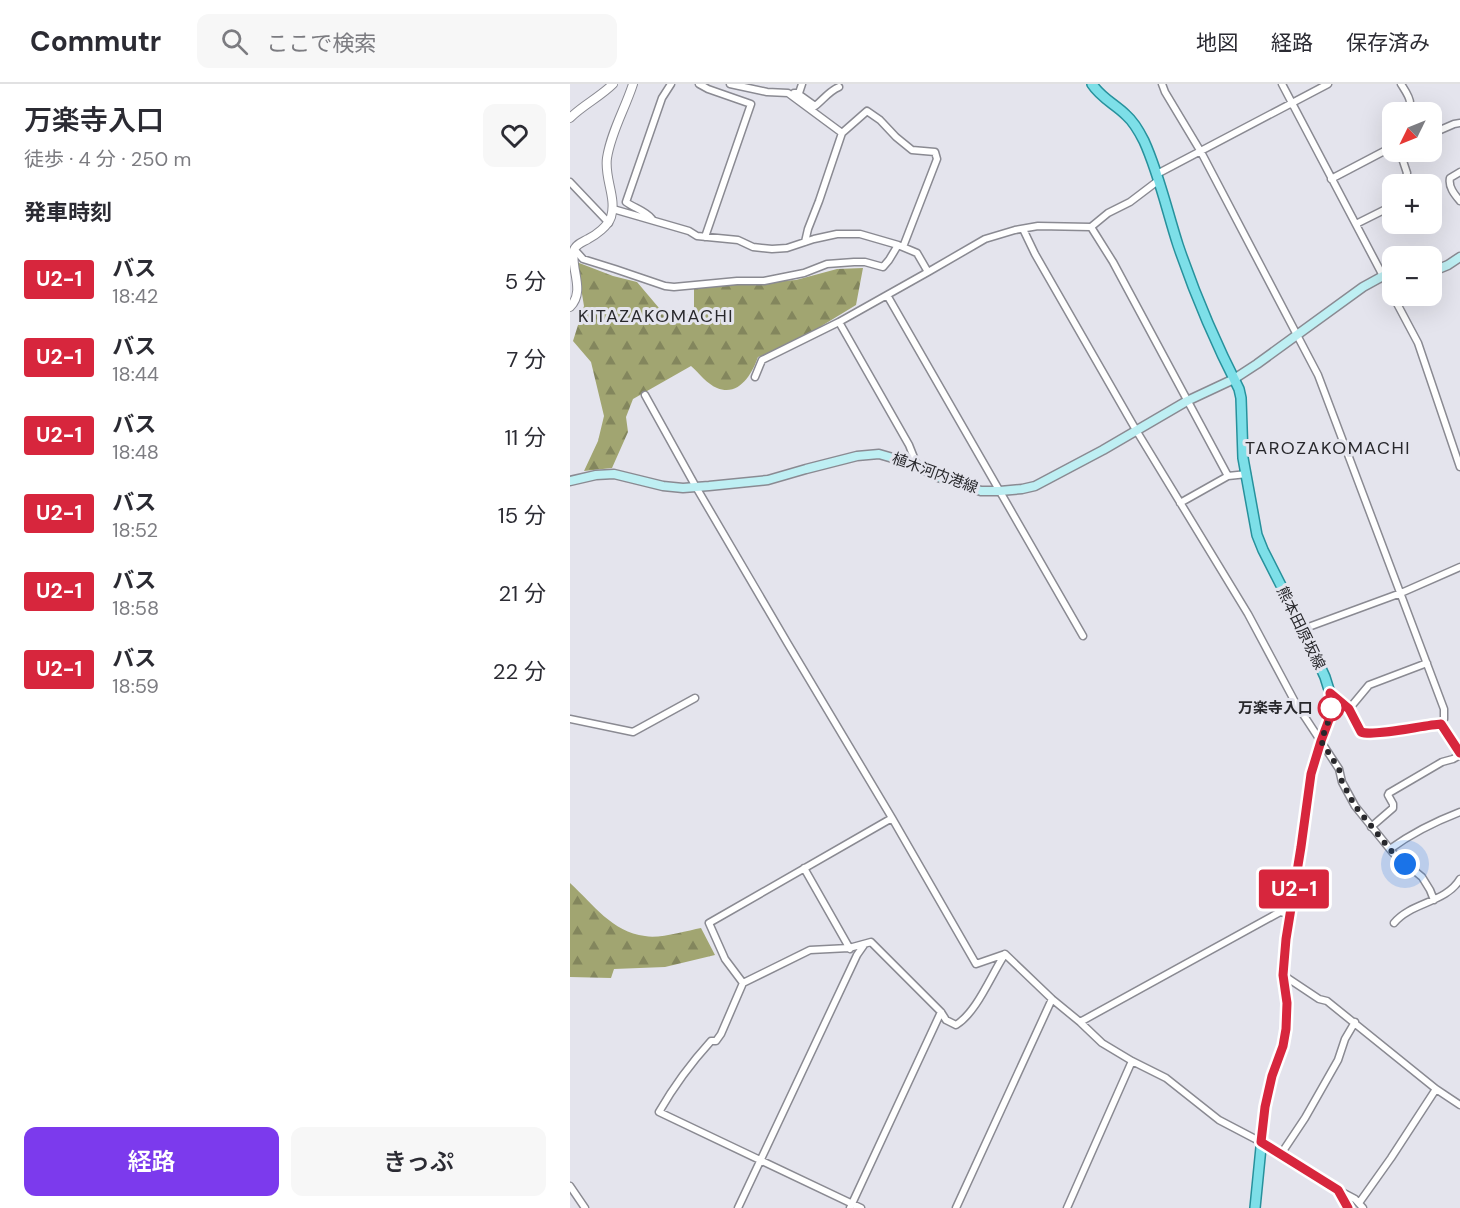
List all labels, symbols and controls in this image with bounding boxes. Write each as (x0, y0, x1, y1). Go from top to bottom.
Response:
search box (197, 14, 617, 68)
text: Commutr (30, 23, 161, 60)
icon: search (218, 25, 251, 58)
text: ここで検索 (266, 29, 376, 58)
text: 地図 (1196, 29, 1238, 57)
text: 経路 (1271, 29, 1313, 57)
text: 保存済み (1346, 29, 1430, 57)
text: 万楽寺入口 (24, 102, 164, 139)
north arrow (1382, 102, 1442, 162)
map controls (1382, 102, 1442, 306)
button: heart (483, 104, 546, 167)
text: 徒歩 · 4 分 · 250 m (24, 146, 191, 172)
button: + (1382, 174, 1442, 234)
text: 発車時刻 (24, 198, 112, 227)
button: − (1382, 246, 1442, 306)
text: バス (112, 254, 156, 283)
text: U2-1 (36, 265, 82, 293)
text: 5 分 (505, 267, 546, 296)
text: 18:42 (112, 283, 158, 309)
district label: KITAZAKOMACHI (578, 304, 734, 328)
text: バス (112, 332, 156, 361)
text: U2-1 (36, 343, 82, 371)
text: 7 分 (506, 345, 546, 374)
text: 18:44 (112, 361, 159, 387)
text: バス (112, 410, 156, 439)
text: U2-1 (36, 421, 82, 449)
text: 11 分 (504, 423, 546, 452)
district label: TAROZAKOMACHI (1245, 436, 1411, 460)
text: 18:48 (112, 439, 159, 465)
street label: 植木河内港線 (889, 448, 981, 498)
text: バス (112, 488, 156, 517)
text: U2-1 (36, 499, 82, 527)
text: 15 分 (498, 501, 546, 530)
text: 18:52 (112, 517, 158, 543)
text: バス (112, 566, 156, 595)
text: U2-1 (36, 577, 82, 605)
text: 21 分 (499, 579, 546, 608)
street label: 熊本田原坂線 (1272, 583, 1330, 673)
text: 18:58 (112, 595, 159, 621)
text: バス (112, 644, 156, 673)
text: U2-1 (36, 655, 82, 683)
text: 22 分 (493, 657, 546, 686)
text: 18:59 (112, 673, 159, 699)
marker: 万楽寺入口 (1318, 695, 1344, 721)
place label: 万楽寺入口 (1238, 698, 1313, 718)
your location (1390, 849, 1420, 879)
line badge: U2-1 (1252, 870, 1336, 908)
text: U2-1 (1271, 875, 1317, 903)
button: 経路 (24, 1127, 279, 1196)
button: きっぷ (291, 1127, 546, 1196)

